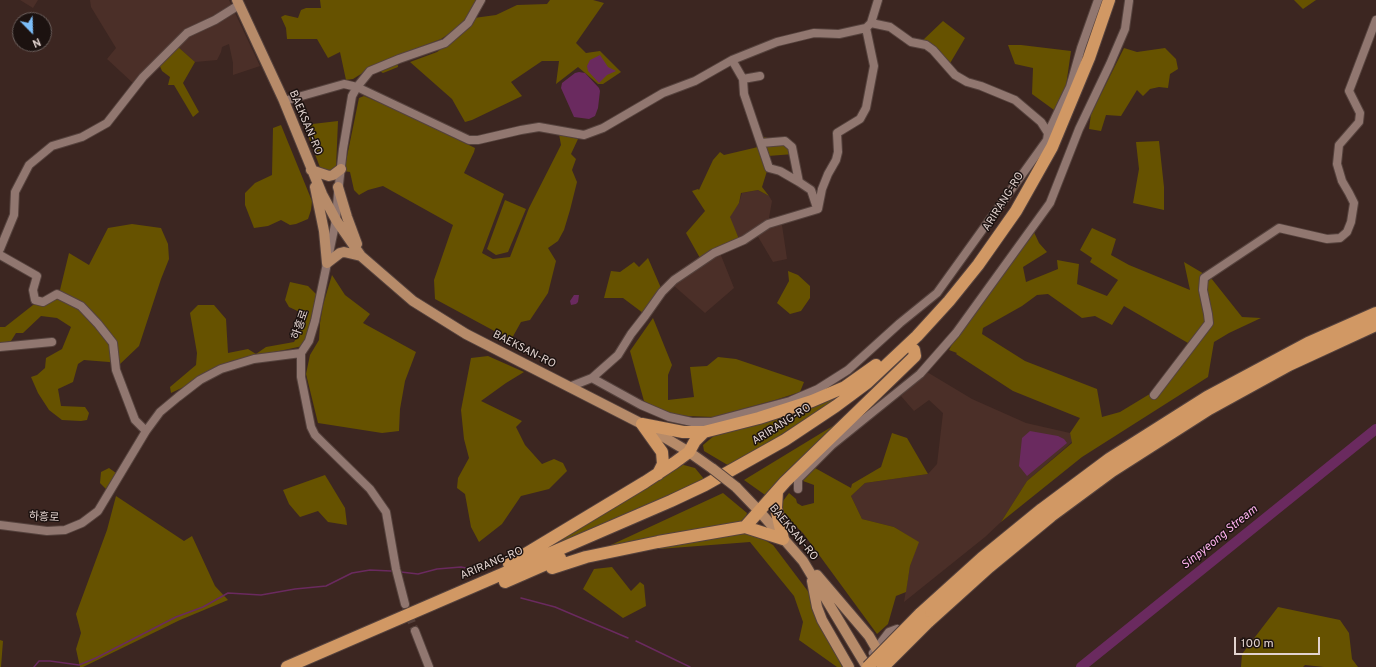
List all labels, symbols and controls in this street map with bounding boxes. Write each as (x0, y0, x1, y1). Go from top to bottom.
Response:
north arrow (12, 12, 52, 52)
text: N (30, 34, 43, 50)
street label: BAEKSAN-RO (285, 89, 325, 157)
street label: ARIRANG-RO (981, 170, 1027, 234)
street label: 하흥로 (290, 308, 312, 342)
street label: BAEKSAN-RO (490, 328, 558, 372)
street label: ARIRANG-RO (750, 402, 814, 448)
street label: BAEKSAN-RO (766, 502, 820, 564)
water label: Sinpyeong Stream (1179, 503, 1261, 573)
street label: 하흥로 (28, 511, 60, 525)
street label: ARIRANG-RO (459, 545, 525, 583)
scale bar (1236, 629, 1322, 655)
text: 100 m (1241, 636, 1274, 652)

